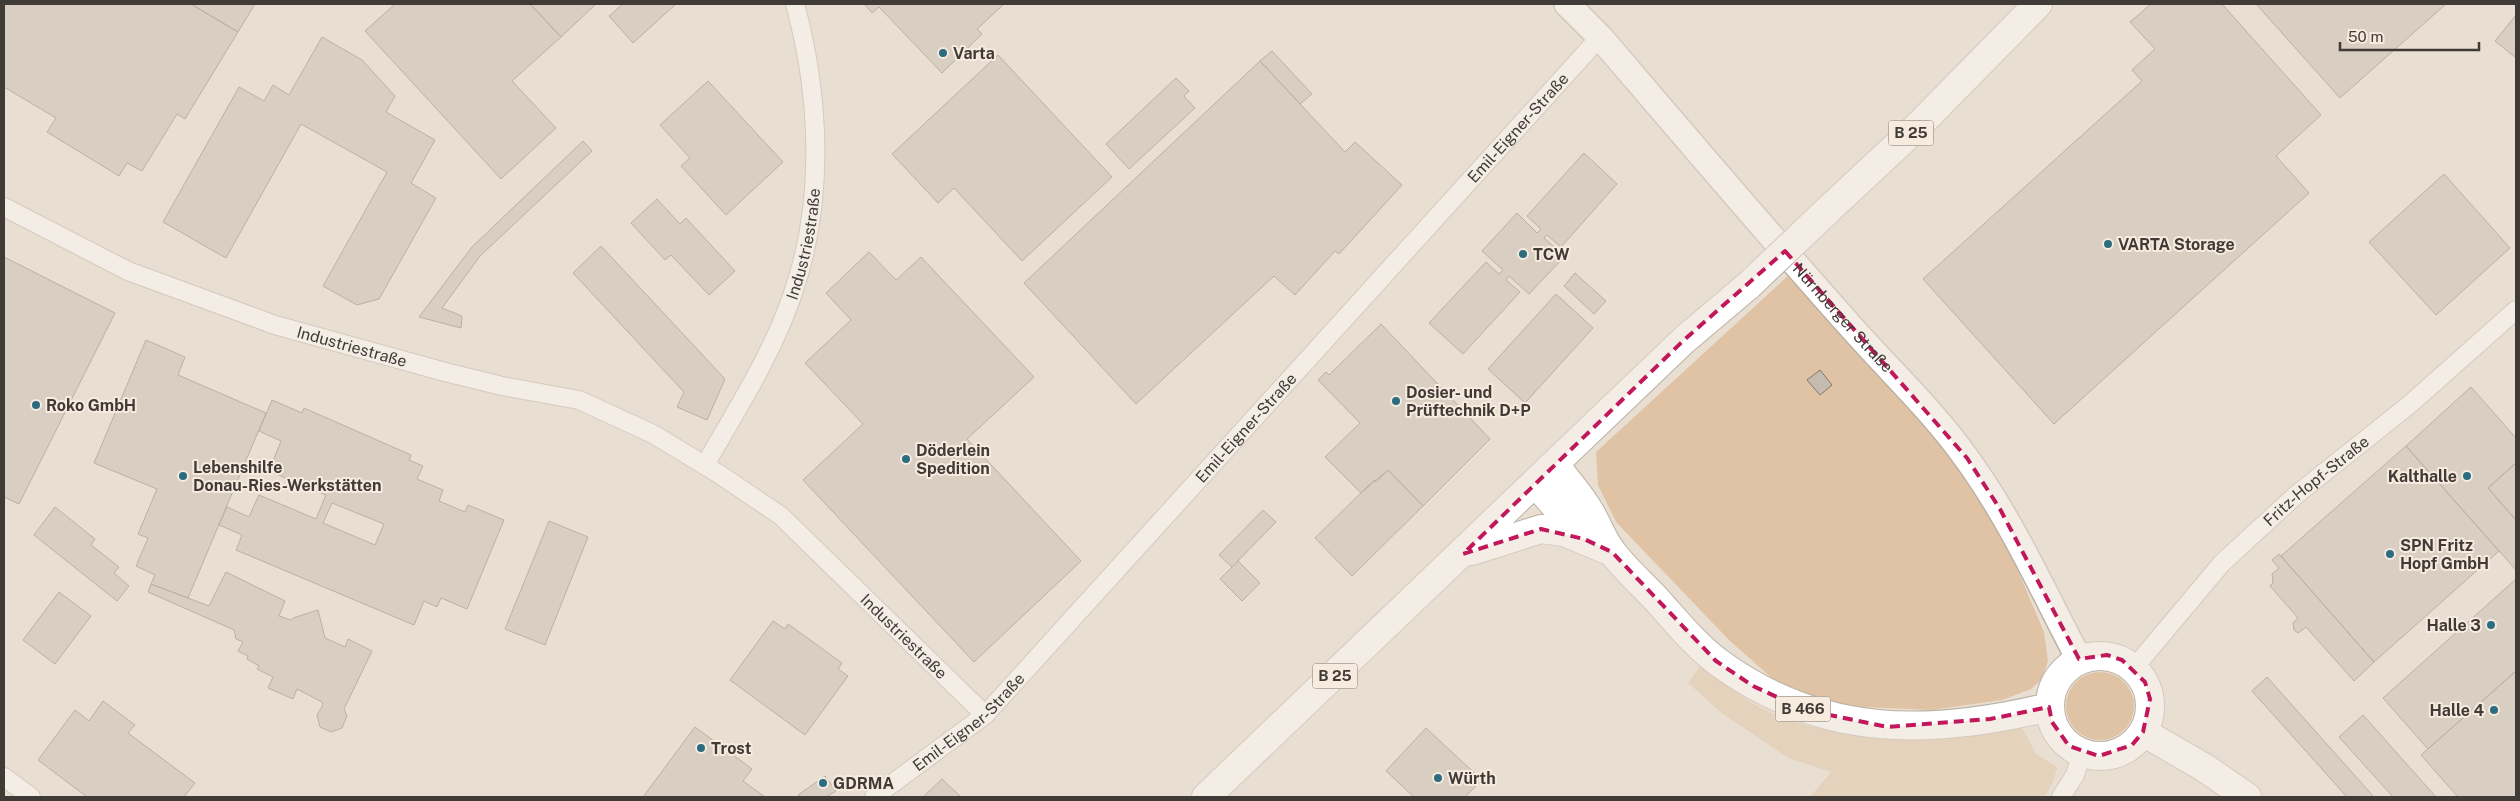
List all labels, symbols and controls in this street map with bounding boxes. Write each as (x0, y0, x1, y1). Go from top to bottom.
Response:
scale bar (2340, 20, 2479, 52)
text: 50 m (2348, 28, 2383, 45)
place label: Varta (953, 44, 995, 63)
marker: Varta (937, 47, 949, 59)
street label: Emil-Eigner-Straße (1464, 69, 1573, 187)
road number: B 25 (1888, 120, 1934, 146)
street label: Industriestraße (782, 187, 824, 302)
place label: VARTA Storage (2118, 235, 2235, 254)
marker: VARTA Storage (2102, 238, 2114, 250)
place label: TCW (1533, 245, 1570, 264)
marker: TCW (1517, 248, 1529, 260)
street label: Nürnberger Straße (1789, 259, 1897, 376)
street label: Industriestraße (295, 322, 409, 371)
street label: Emil-Eigner-Straße (1192, 369, 1301, 487)
place label: Dosier- und Prüftechnik D+P (1406, 383, 1531, 420)
marker: Dosier- und Prüftechnik D+P (1390, 395, 1402, 407)
place label: Roko GmbH (46, 396, 136, 415)
marker: Roko GmbH (30, 399, 42, 411)
street label: Fritz-Hopf-Straße (2260, 432, 2373, 530)
place label: Döderlein Spedition (916, 441, 990, 478)
marker: Döderlein Spedition (900, 453, 912, 465)
place label: Lebenshilfe Donau-Ries-Werkstätten (193, 458, 381, 495)
place label: Kalthalle (2388, 467, 2457, 486)
marker: Lebenshilfe Donau-Ries-Werkstätten (177, 470, 189, 482)
marker: Kalthalle (2461, 470, 2473, 482)
place label: SPN Fritz Hopf GmbH (2400, 536, 2489, 573)
marker: SPN Fritz Hopf GmbH (2384, 548, 2396, 560)
street label: Industriestraße (857, 590, 951, 683)
place label: Halle 3 (2426, 616, 2481, 635)
marker: Halle 3 (2485, 619, 2497, 631)
road number: B 25 (1312, 664, 1358, 688)
street label: Emil-Eigner-Straße (909, 669, 1028, 775)
road number: B 466 (1776, 696, 1830, 722)
place label: Halle 4 (2430, 701, 2484, 720)
marker: Halle 4 (2488, 704, 2500, 716)
place label: Trost (711, 739, 752, 758)
marker: Trost (695, 742, 707, 754)
place label: Würth (1448, 769, 1496, 788)
marker: Würth (1432, 772, 1444, 784)
place label: GDRMA (833, 774, 894, 793)
marker: GDRMA (817, 777, 829, 789)

